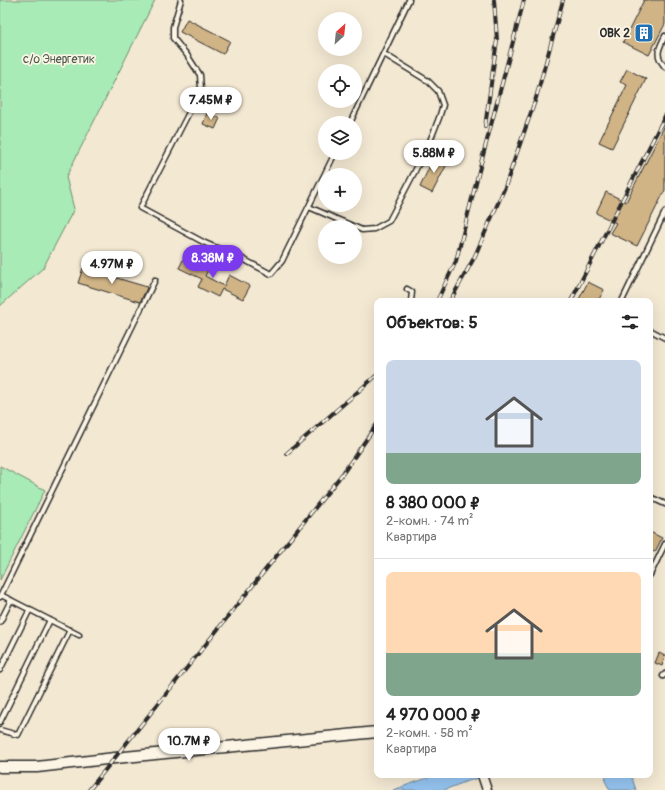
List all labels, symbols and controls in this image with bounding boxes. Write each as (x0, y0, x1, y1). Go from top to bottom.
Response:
north arrow (318, 12, 362, 56)
map controls (318, 12, 362, 264)
building icon: ОВК 2 (633, 22, 655, 44)
place label: ОВК 2 (599, 26, 630, 41)
park label: с/о Энергетик (23, 52, 95, 67)
button: locate (318, 64, 362, 108)
pin: 7.45M ₽ (174, 87, 248, 121)
text: 7.45M ₽ (189, 92, 233, 108)
button: layers (318, 116, 362, 160)
pin: 5.88M ₽ (397, 140, 471, 174)
text: 5.88M ₽ (413, 145, 455, 161)
button: + (318, 168, 362, 212)
button: − (318, 220, 362, 264)
pin: 8.38M ₽ (176, 245, 250, 279)
text: 8.38M ₽ (191, 250, 235, 266)
pin: 4.97M ₽ (75, 251, 149, 285)
text: 4.97M ₽ (90, 256, 134, 272)
icon: filters (619, 311, 641, 333)
text: Объектов: 5 (386, 312, 478, 333)
icon: home (478, 386, 550, 458)
text: 8 380 000 ₽ (386, 492, 480, 513)
text: 2-комн. · 74 m² (386, 513, 473, 529)
text: Квартира (386, 529, 437, 545)
icon: home (478, 598, 550, 670)
text: 4 970 000 ₽ (386, 704, 481, 725)
text: 2-комн. · 58 m² (386, 725, 473, 741)
pin: 10.7M ₽ (152, 728, 226, 762)
text: 10.7M ₽ (167, 733, 211, 749)
text: Квартира (386, 741, 437, 757)

